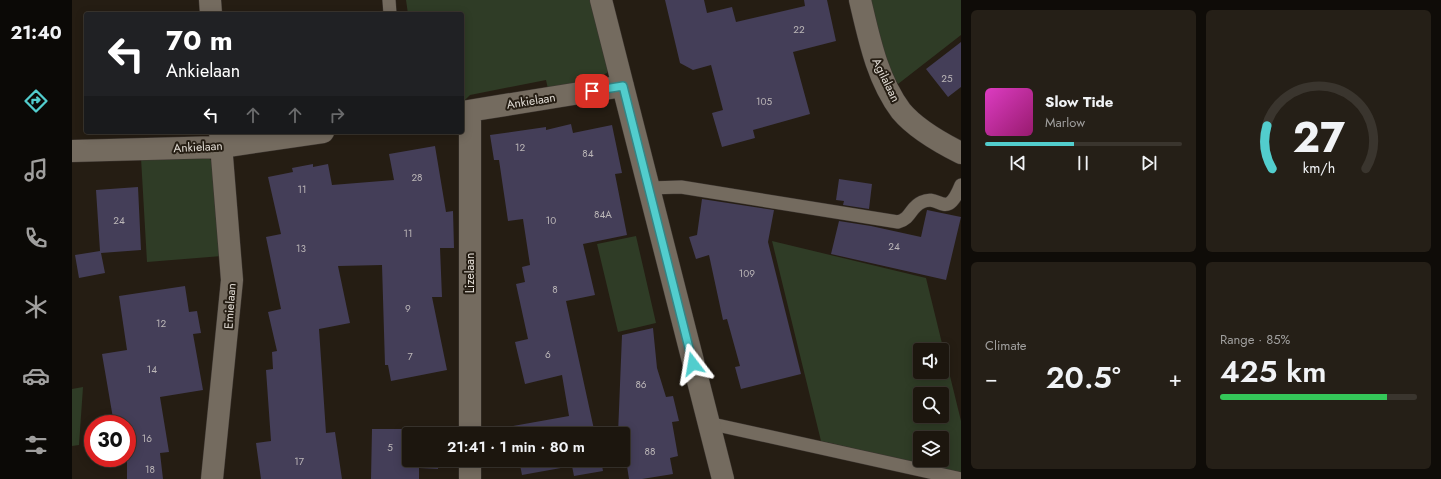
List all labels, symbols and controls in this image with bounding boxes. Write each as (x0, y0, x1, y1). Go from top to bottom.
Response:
text: 21:40 (10, 20, 62, 46)
text: 70 m (166, 20, 233, 61)
house number: 22 (793, 22, 805, 37)
icon: left (100, 28, 152, 80)
street label: Agilalaan (868, 55, 904, 105)
text: Ankielaan (166, 58, 240, 84)
house number: 25 (941, 71, 953, 86)
pin (575, 74, 609, 108)
icon: arrive (581, 80, 603, 102)
icon: directions (22, 87, 50, 115)
street label: Ankielaan (505, 88, 557, 114)
text: Slow Tide (1045, 91, 1113, 113)
house number: 105 (756, 94, 772, 109)
icon: left (200, 104, 222, 126)
icon: ahead (242, 104, 264, 126)
icon: ahead (284, 104, 306, 126)
icon: right (326, 104, 348, 126)
text: 27 (1292, 107, 1345, 168)
text: Marlow (1045, 113, 1085, 132)
street label: Ankielaan (173, 137, 223, 157)
house number: 12 (515, 140, 525, 155)
house number: 84 (582, 146, 594, 161)
icon: previous (1007, 152, 1029, 174)
icon: pause (1072, 152, 1094, 174)
icon: next (1138, 152, 1160, 174)
icon: music (22, 156, 50, 184)
text: km/h (1302, 157, 1335, 177)
house number: 28 (411, 170, 423, 185)
house number: 11 (298, 182, 307, 197)
house number: 84A (594, 207, 612, 222)
house number: 24 (113, 213, 125, 228)
house number: 10 (546, 213, 556, 228)
icon: phone (22, 224, 50, 252)
house number: 11 (404, 226, 413, 241)
house number: 24 (888, 239, 900, 254)
house number: 13 (296, 241, 307, 256)
street label: Lizelaan (461, 253, 479, 293)
house number: 109 (739, 266, 755, 281)
street label: Emielaan (219, 282, 241, 330)
house number: 8 (552, 282, 558, 297)
icon: climate (22, 293, 50, 321)
house number: 9 (405, 301, 411, 316)
house number: 12 (156, 316, 166, 331)
text: Range · 85% (1220, 330, 1290, 349)
text: Climate (985, 336, 1026, 355)
position arrow (672, 343, 714, 385)
map controls (913, 343, 949, 467)
button: sound (913, 343, 949, 379)
house number: 6 (545, 347, 551, 362)
house number: 7 (407, 349, 413, 364)
text: 425 km (1220, 350, 1327, 393)
text: 20.5° (1046, 356, 1121, 399)
icon: car (22, 362, 50, 390)
house number: 14 (147, 362, 157, 377)
text: − (985, 362, 998, 394)
text: + (1168, 362, 1182, 394)
house number: 86 (635, 377, 647, 392)
button: search (913, 387, 949, 423)
speed limit sign: 30 (84, 415, 136, 467)
icon: filters (22, 431, 50, 459)
house number: 16 (142, 431, 152, 446)
button: layers (913, 431, 949, 467)
text: 21:41 · 1 min · 80 m (447, 436, 585, 458)
house number: 5 (387, 440, 393, 455)
house number: 88 (645, 444, 655, 459)
house number: 17 (294, 454, 305, 469)
house number: 18 (145, 462, 155, 477)

